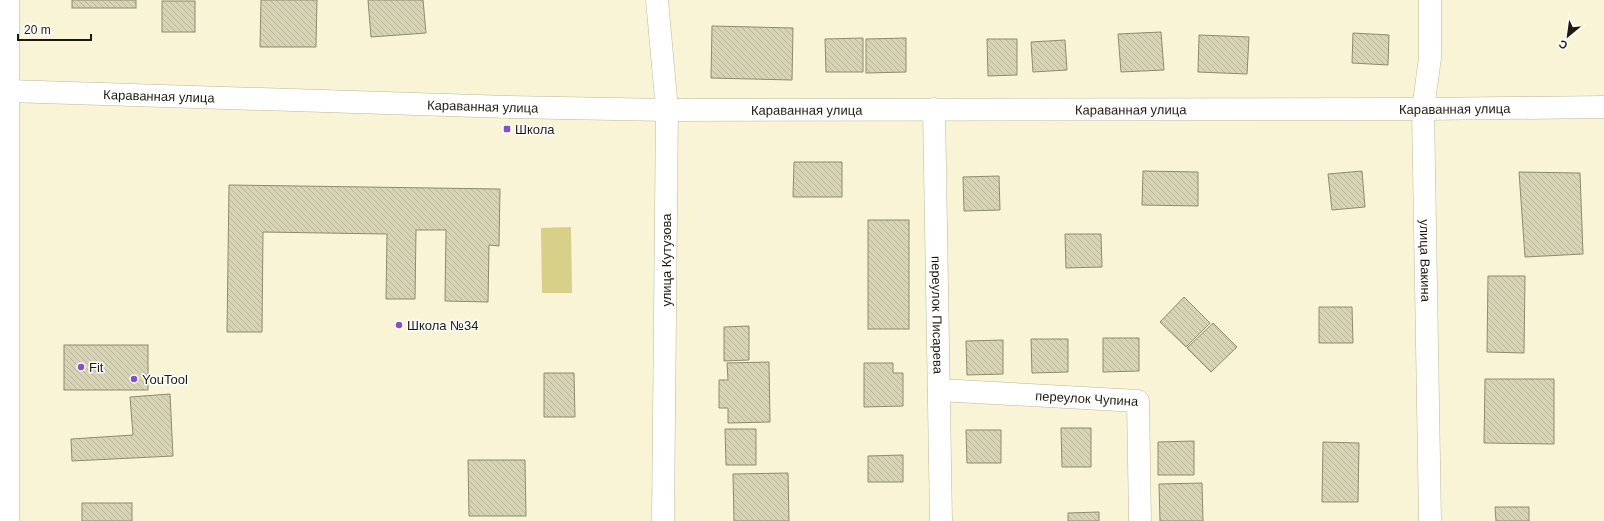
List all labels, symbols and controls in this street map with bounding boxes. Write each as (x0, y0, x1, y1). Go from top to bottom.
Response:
scale bar (18, 16, 91, 42)
north arrow (1548, 16, 1588, 56)
text: 20 m (24, 23, 51, 37)
text: С (1557, 38, 1570, 52)
street label: Караванная улица (103, 87, 216, 105)
street label: Караванная улица (427, 97, 539, 115)
street label: Караванная улица (1399, 101, 1511, 117)
street label: Караванная улица (751, 102, 863, 117)
street label: Караванная улица (1075, 102, 1187, 117)
place label: Школа (515, 122, 555, 137)
marker: Школа (502, 124, 512, 134)
street label: улица Кутузова (659, 213, 674, 307)
street label: улица Вакина (1417, 219, 1434, 303)
street label: переулок Писарева (929, 256, 946, 375)
place label: Школа №34 (407, 318, 479, 333)
marker: Школа №34 (394, 320, 404, 330)
place label: Fit (89, 360, 104, 375)
marker: Fit (76, 362, 86, 372)
place label: YouTool (142, 372, 188, 387)
marker: YouTool (129, 374, 139, 384)
street label: переулок Чупина (1035, 388, 1139, 409)

